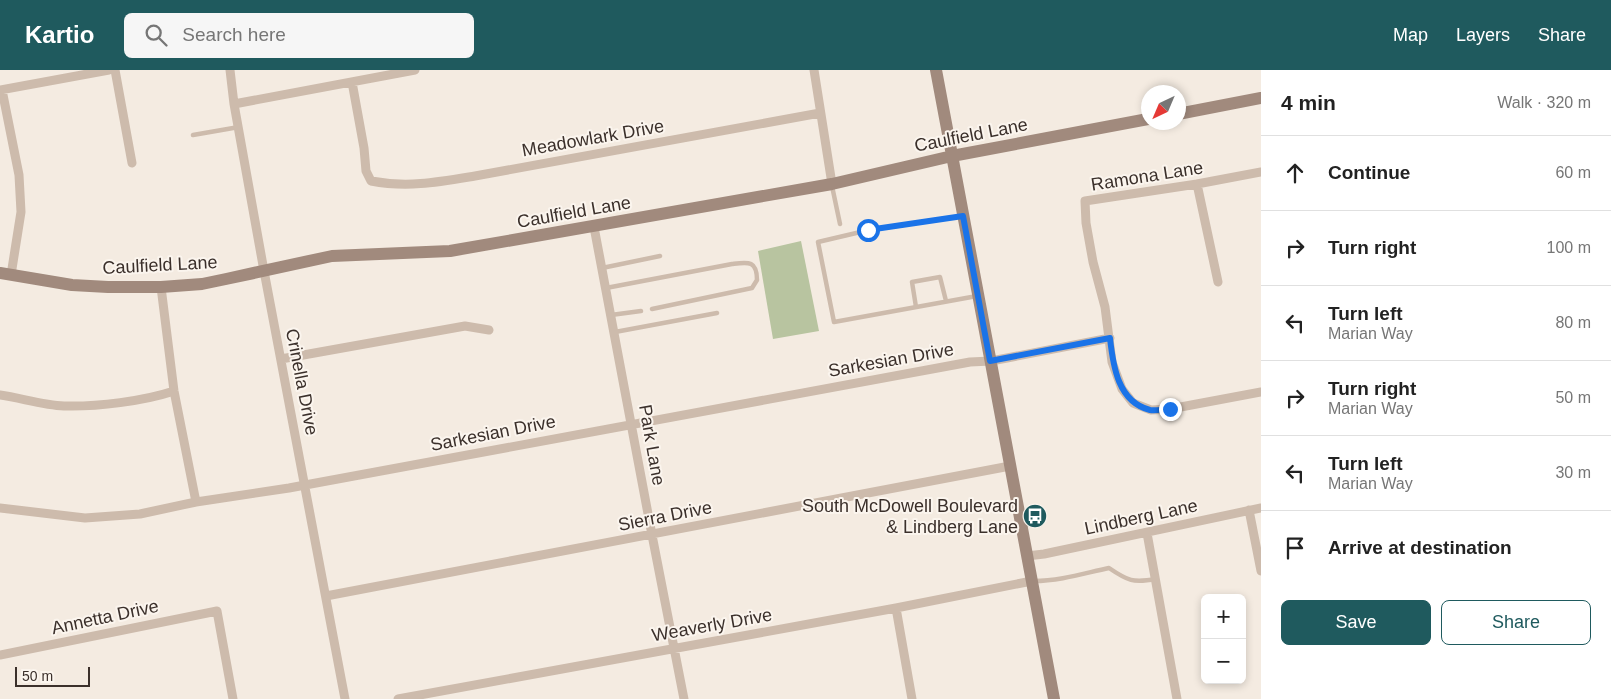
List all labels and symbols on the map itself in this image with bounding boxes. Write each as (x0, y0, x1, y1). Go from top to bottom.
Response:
north arrow (1141, 85, 1186, 130)
street label: Caulfield Lane (913, 114, 1029, 156)
street label: Meadowlark Drive (520, 116, 666, 160)
street label: Ramona Lane (1090, 157, 1204, 195)
street label: Caulfield Lane (516, 192, 632, 232)
route start (857, 219, 880, 242)
street label: Caulfield Lane (102, 252, 218, 278)
street label: Crinella Drive (282, 327, 322, 437)
street label: Sarkesian Drive (827, 339, 955, 381)
route end (1159, 398, 1182, 421)
street label: Park Lane (635, 403, 669, 487)
street label: Sarkesian Drive (429, 411, 557, 455)
street label: Lindberg Lane (1083, 495, 1199, 539)
place label: South McDowell Boulevard & Lindberg Lane (802, 496, 1018, 537)
street label: Sierra Drive (616, 497, 714, 535)
bus stop icon: South McDowell Boulevard & Lindberg Lane (1022, 503, 1048, 529)
street label: Annetta Drive (50, 596, 160, 638)
street label: Weaverly Drive (650, 605, 774, 645)
scale bar (15, 664, 90, 687)

